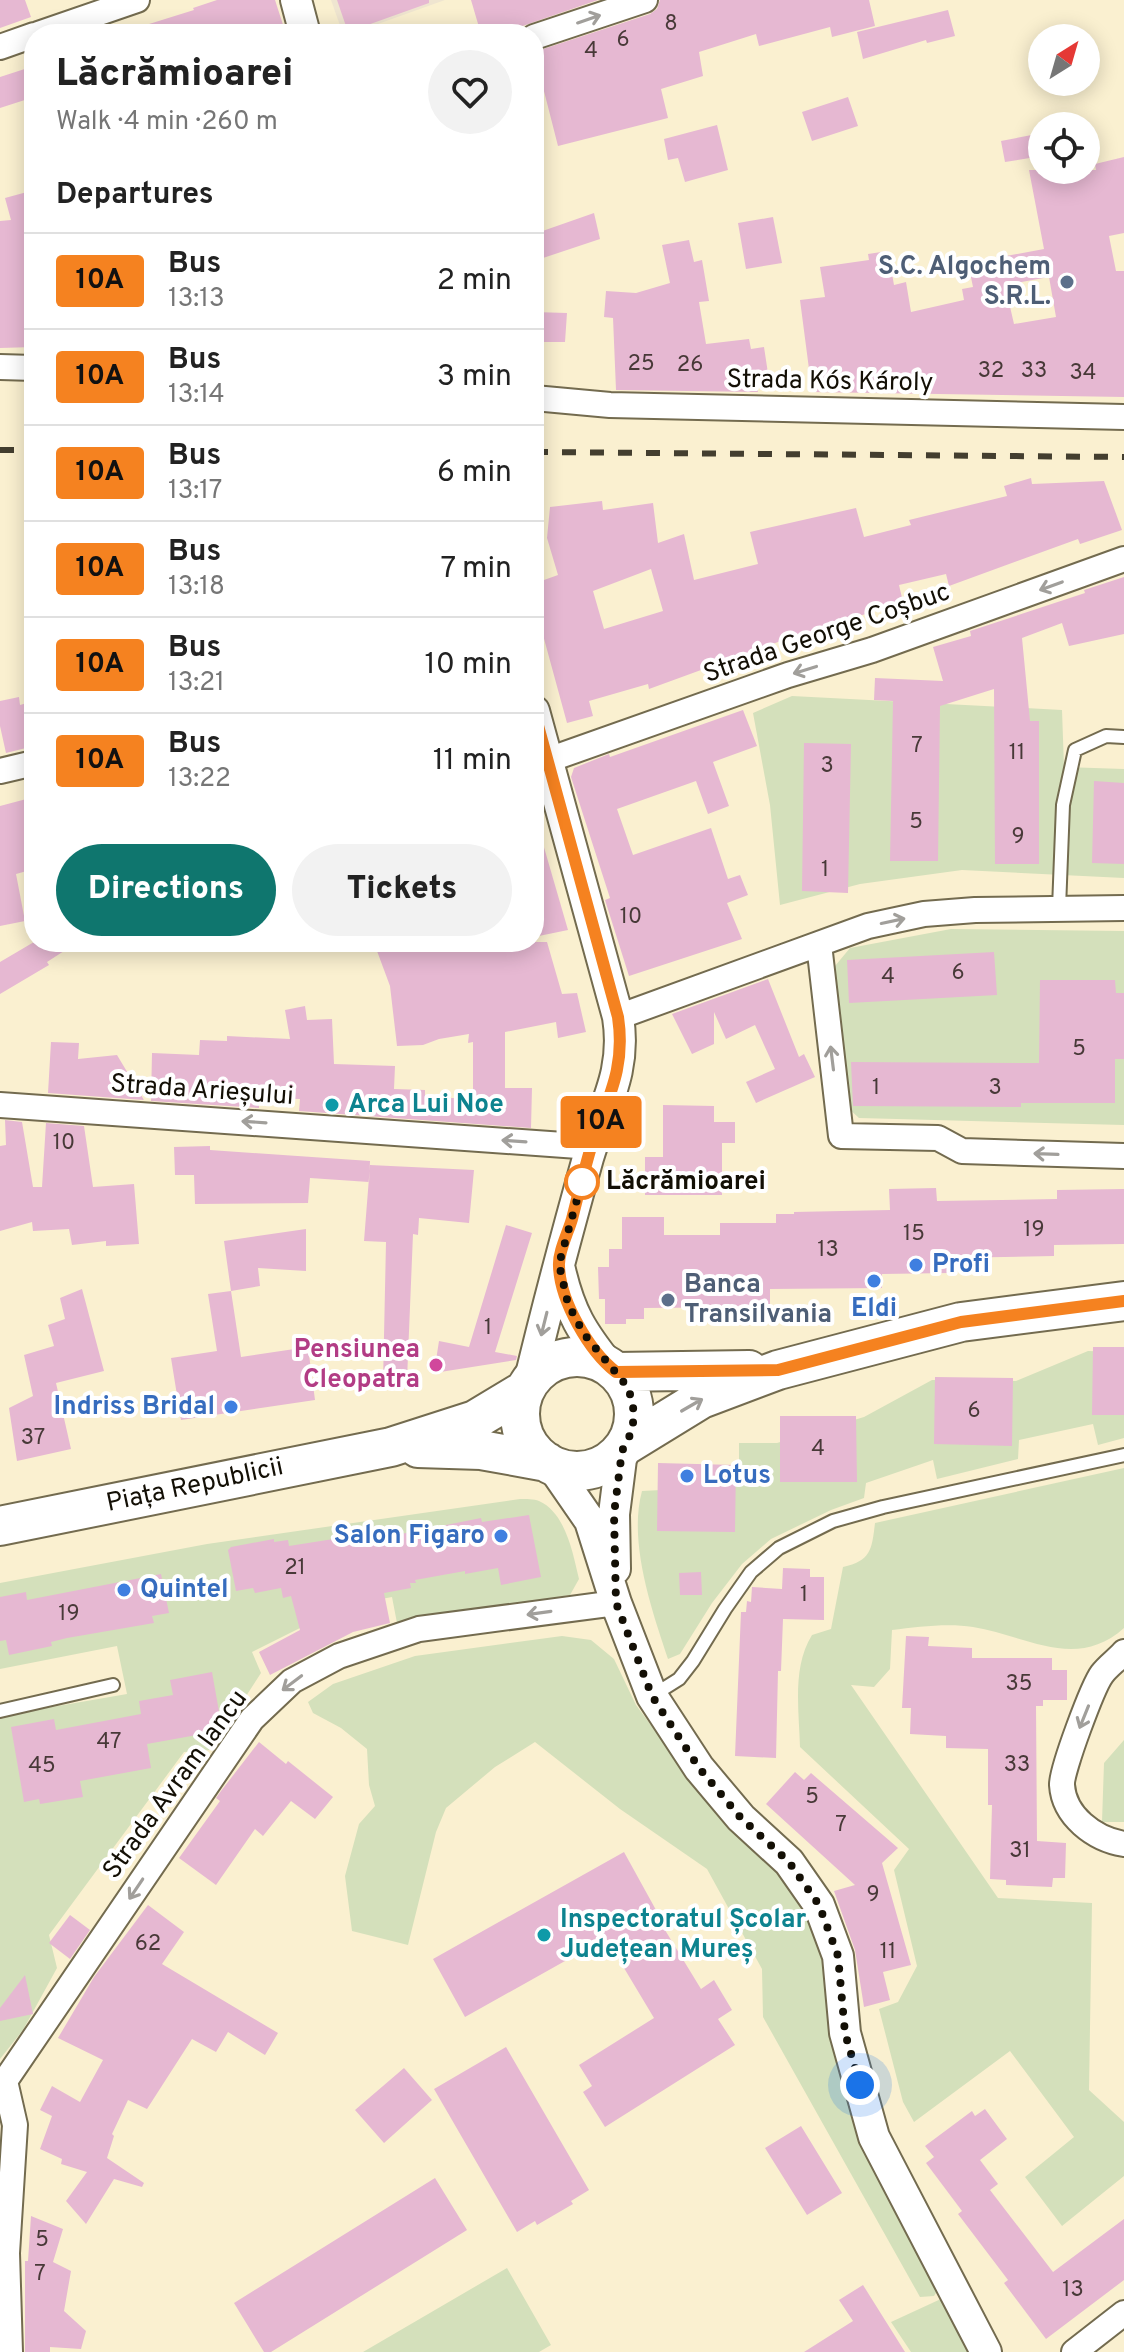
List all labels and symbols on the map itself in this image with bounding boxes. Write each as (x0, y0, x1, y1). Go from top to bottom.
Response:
one-way arrow (577, 10, 602, 25)
house number: 8 (664, 11, 678, 38)
north arrow (1028, 24, 1100, 96)
house number: 6 (616, 27, 630, 54)
house number: 4 (584, 38, 598, 65)
place label: S.C. Algochem S.R.L. (878, 251, 1051, 314)
marker: S.C. Algochem S.R.L. (1058, 273, 1076, 291)
house number: 25 (627, 351, 655, 378)
house number: 26 (677, 352, 703, 379)
house number: 32 (978, 358, 1004, 385)
house number: 33 (1021, 358, 1047, 385)
house number: 34 (1070, 360, 1096, 387)
street label: Strada Kós Károly (726, 364, 934, 400)
street label: Strada George Coșbuc (699, 576, 955, 692)
one-way arrow (1038, 579, 1063, 594)
one-way arrow (792, 663, 818, 678)
house number: 7 (911, 733, 923, 760)
house number: 11 (1009, 740, 1025, 767)
house number: 3 (820, 753, 834, 780)
house number: 5 (909, 809, 923, 836)
house number: 9 (1011, 824, 1025, 851)
house number: 1 (821, 857, 829, 884)
house number: 10 (620, 904, 642, 931)
one-way arrow (880, 913, 905, 928)
house number: 6 (951, 960, 965, 987)
house number: 4 (881, 964, 895, 991)
house number: 5 (1072, 1036, 1086, 1063)
one-way arrow (824, 1046, 839, 1071)
street label: Strada Arieșului (109, 1068, 295, 1114)
house number: 1 (872, 1075, 880, 1102)
house number: 3 (988, 1075, 1002, 1102)
place label: Arca Lui Noe (348, 1089, 504, 1122)
marker: Arca Lui Noe (323, 1096, 341, 1114)
line badge: 10A (555, 1096, 647, 1148)
one-way arrow (242, 1114, 268, 1129)
house number: 10 (53, 1130, 75, 1157)
one-way arrow (501, 1133, 528, 1148)
one-way arrow (1033, 1146, 1060, 1161)
marker: Lăcrămioarei (565, 1165, 599, 1199)
place label: Lăcrămioarei (606, 1166, 766, 1199)
house number: 19 (1023, 1217, 1045, 1244)
house number: 15 (903, 1221, 925, 1248)
house number: 13 (817, 1237, 839, 1264)
place label: Profi (932, 1249, 990, 1282)
marker: Profi (907, 1256, 925, 1274)
place label: Banca Transilvania (684, 1269, 832, 1332)
marker: Eldi (865, 1272, 883, 1290)
marker: Banca Transilvania (659, 1291, 677, 1309)
place label: Eldi (851, 1293, 897, 1326)
one-way arrow (535, 1310, 550, 1336)
house number: 1 (484, 1315, 492, 1342)
place label: Pensiunea Cleopatra (294, 1334, 420, 1397)
marker: Pensiunea Cleopatra (427, 1356, 445, 1374)
place label: Indriss Bridal (54, 1391, 215, 1424)
one-way arrow (680, 1397, 703, 1413)
marker: Indriss Bridal (222, 1398, 240, 1416)
house number: 6 (967, 1398, 981, 1425)
house number: 37 (21, 1425, 45, 1452)
house number: 4 (811, 1436, 825, 1463)
street label: Piața Republicii (103, 1451, 287, 1521)
place label: Lotus (703, 1460, 771, 1493)
marker: Lotus (678, 1467, 696, 1485)
place label: Salon Figaro (334, 1520, 485, 1553)
marker: Salon Figaro (492, 1527, 510, 1545)
house number: 21 (284, 1555, 306, 1582)
place label: Quintel (140, 1574, 229, 1607)
marker: Quintel (115, 1581, 133, 1599)
house number: 1 (800, 1582, 808, 1609)
house number: 19 (58, 1601, 80, 1628)
one-way arrow (527, 1606, 552, 1621)
house number: 35 (1006, 1671, 1032, 1698)
one-way arrow (282, 1675, 303, 1692)
street label: Strada Avram Iancu (96, 1684, 256, 1886)
one-way arrow (1076, 1704, 1090, 1729)
house number: 47 (97, 1729, 121, 1756)
house number: 33 (1004, 1752, 1030, 1779)
house number: 45 (28, 1753, 56, 1780)
house number: 5 (805, 1784, 819, 1811)
house number: 7 (835, 1812, 847, 1839)
house number: 31 (1009, 1838, 1031, 1865)
one-way arrow (128, 1878, 144, 1900)
house number: 9 (866, 1882, 880, 1909)
place label: Inspectoratul Școlar Județean Mureș (560, 1904, 807, 1967)
marker: Inspectoratul Școlar Județean Mureș (535, 1926, 553, 1944)
house number: 62 (135, 1931, 161, 1958)
house number: 11 (880, 1939, 896, 1966)
your location (840, 2065, 880, 2105)
house number: 5 (35, 2227, 49, 2254)
house number: 7 (34, 2261, 46, 2288)
house number: 13 (1062, 2277, 1084, 2304)

